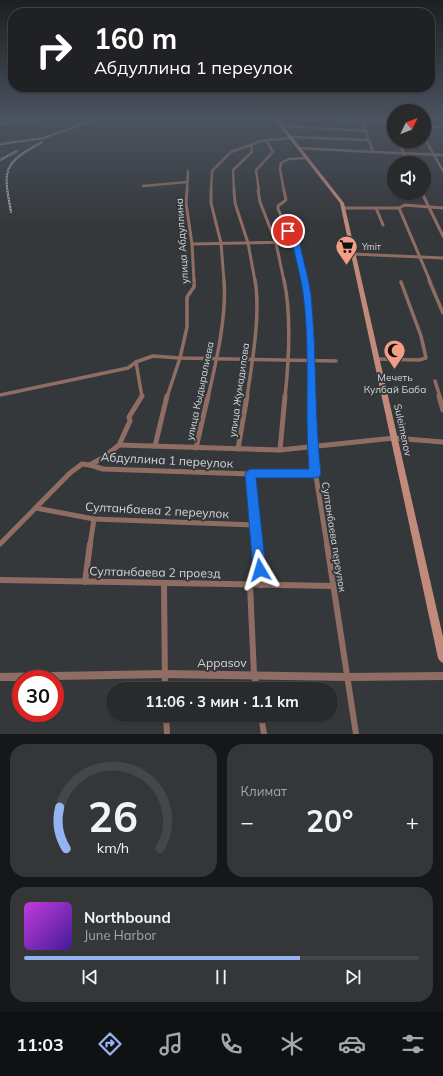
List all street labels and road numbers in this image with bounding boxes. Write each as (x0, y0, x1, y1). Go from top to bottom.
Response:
street label: улица Абдуллина (173, 198, 191, 284)
street label: улица Кыдыралиева (183, 340, 217, 442)
street label: улица Жумадилова (226, 342, 252, 438)
street label: Suleimenov (391, 403, 415, 458)
street label: Абдуллина 1 переулок (100, 449, 234, 471)
street label: Султанбаева переулок (319, 481, 349, 594)
street label: Султанбаева 2 переулок (85, 499, 230, 521)
street label: Султанбаева 2 проезд (89, 563, 221, 581)
street label: Appasov (197, 655, 247, 670)

